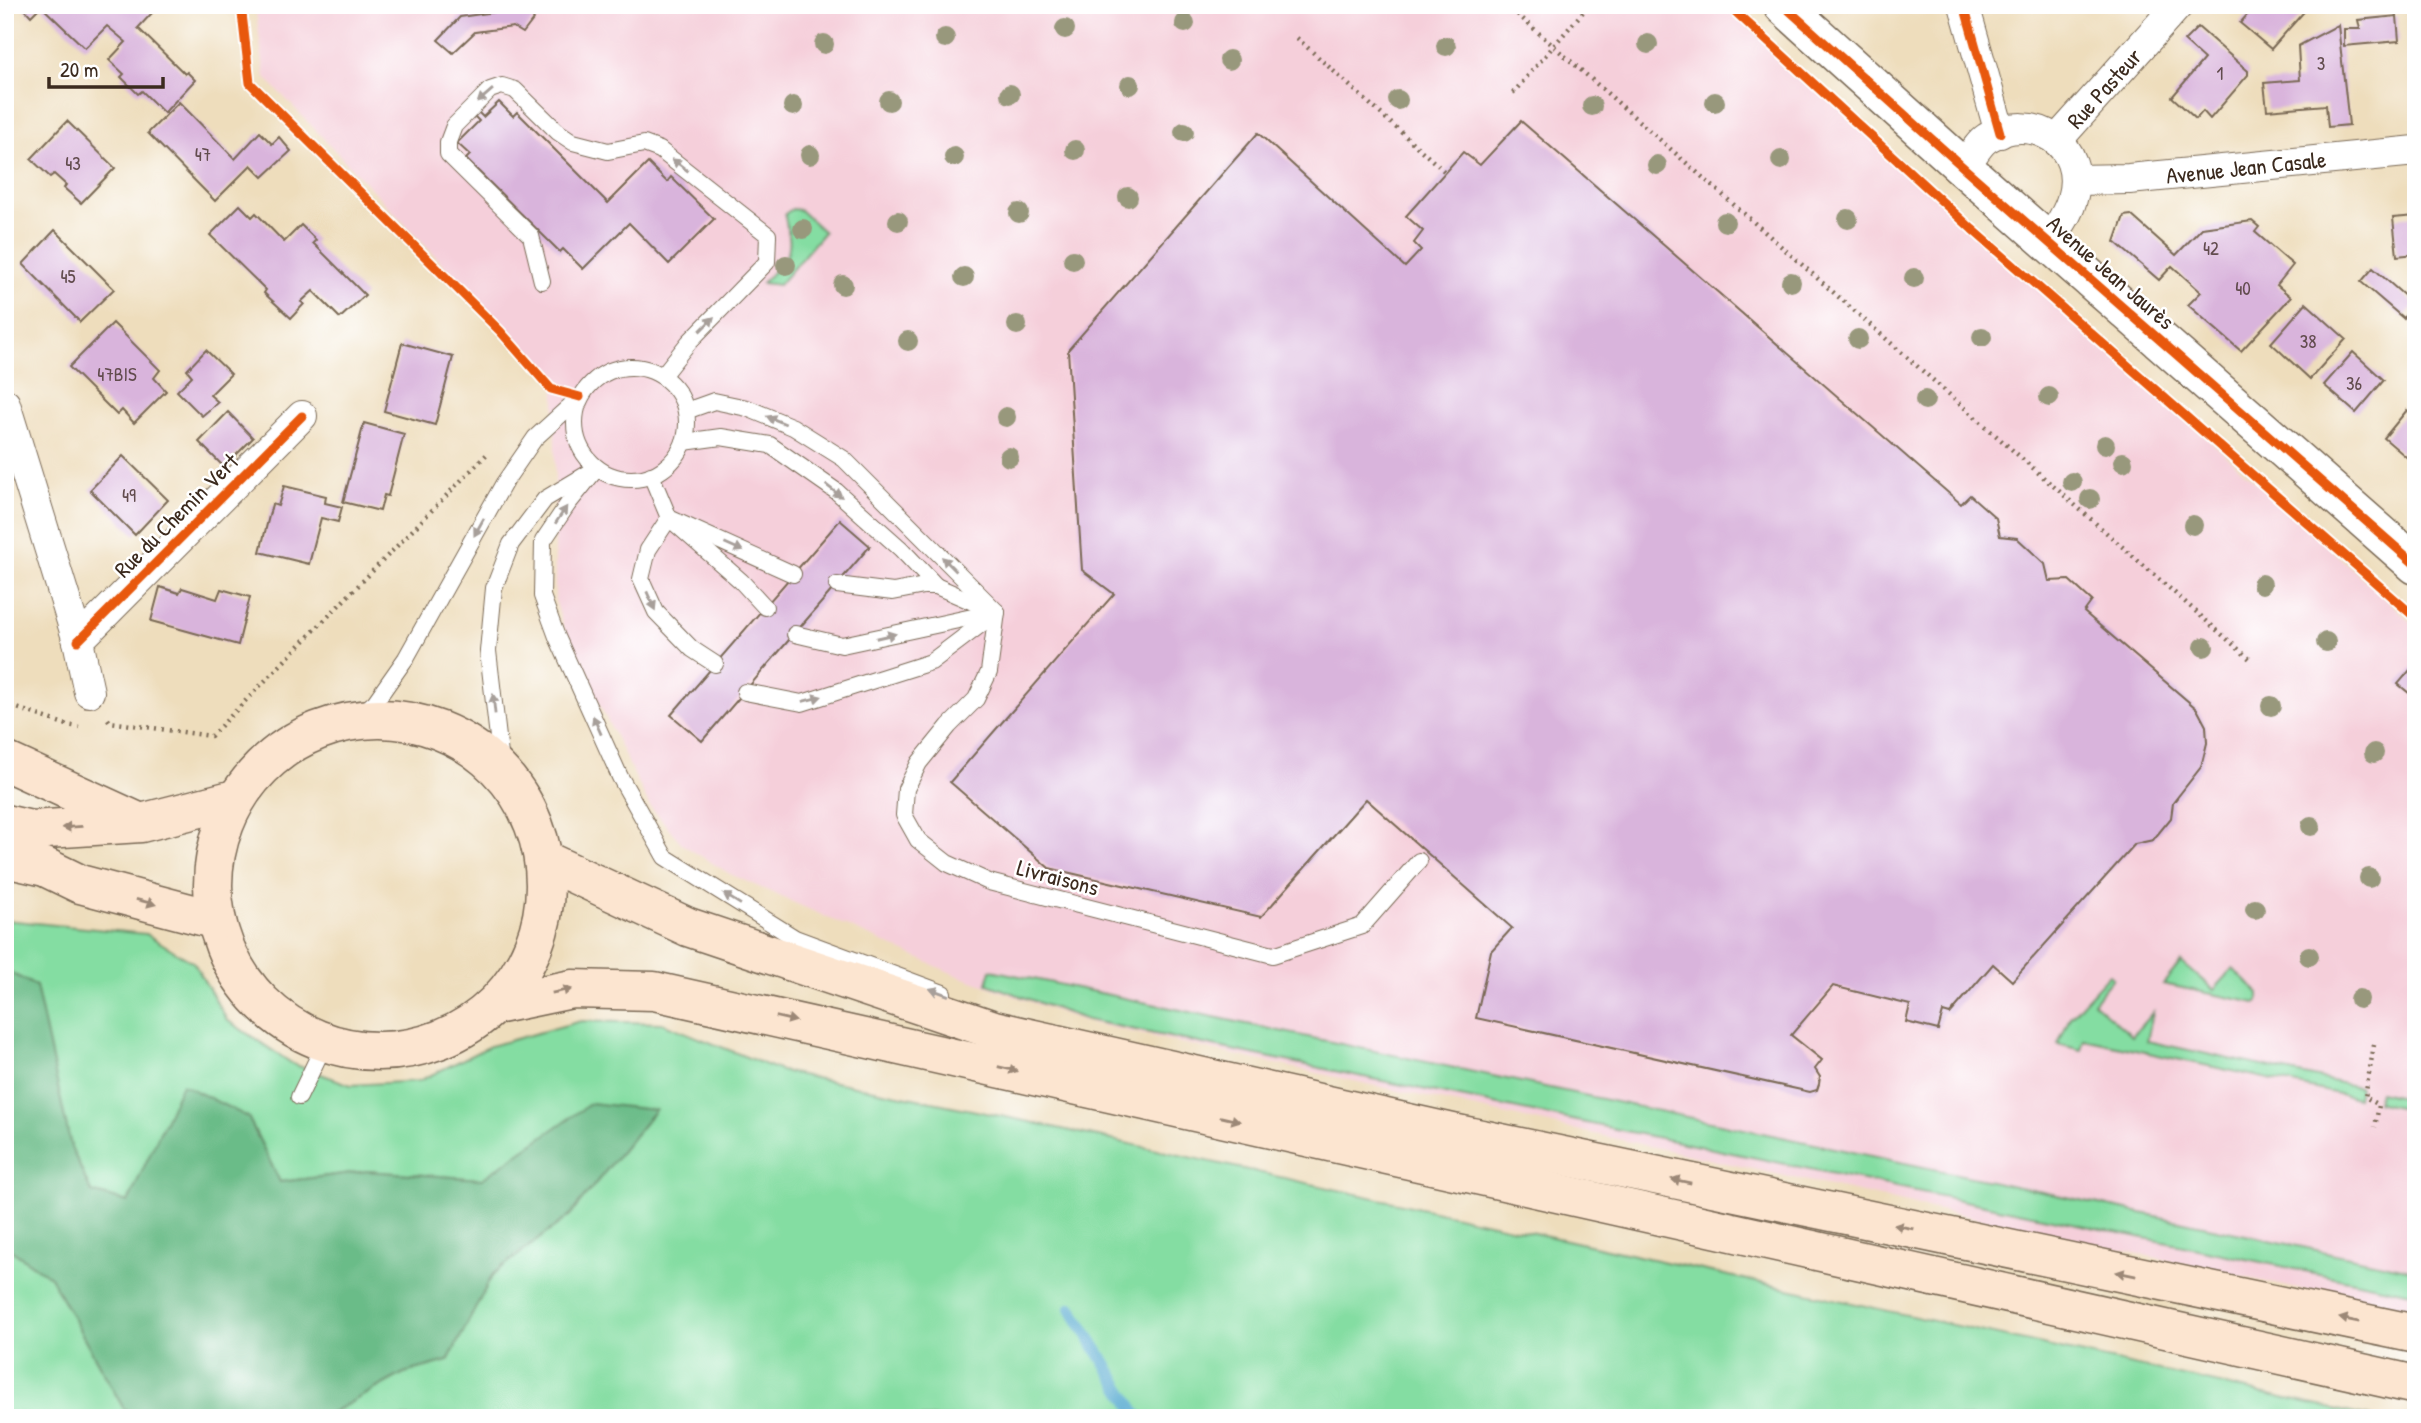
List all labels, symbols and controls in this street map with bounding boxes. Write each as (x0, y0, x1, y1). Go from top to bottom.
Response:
street label: Rue Pasteur (2060, 41, 2148, 135)
scale bar (49, 46, 163, 90)
house number: 3 (2317, 50, 2325, 76)
text: 20 m (60, 55, 98, 84)
house number: 1 (2217, 60, 2224, 86)
one-way arrow (476, 88, 494, 104)
house number: 47 (195, 141, 211, 167)
street label: Avenue Jean Casale (2164, 143, 2328, 191)
house number: 43 (65, 150, 81, 176)
one-way arrow (671, 158, 689, 172)
street label: Avenue Jean Jaurès (2041, 208, 2181, 336)
house number: 42 (2203, 235, 2219, 261)
house number: 45 (60, 263, 76, 289)
house number: 40 (2235, 275, 2251, 301)
one-way arrow (698, 316, 715, 333)
house number: 38 (2300, 328, 2316, 354)
house number: 47BIS (97, 361, 137, 387)
house number: 36 (2346, 370, 2362, 396)
one-way arrow (765, 414, 786, 425)
street label: Rue du Chemin Vert (107, 445, 246, 584)
house number: 49 (122, 482, 136, 508)
one-way arrow (825, 484, 843, 499)
one-way arrow (554, 505, 567, 524)
one-way arrow (473, 517, 485, 537)
one-way arrow (724, 541, 744, 553)
one-way arrow (941, 556, 957, 572)
one-way arrow (645, 591, 657, 611)
one-way arrow (875, 630, 897, 641)
one-way arrow (488, 693, 499, 715)
one-way arrow (801, 693, 823, 704)
one-way arrow (591, 715, 602, 736)
one-way arrow (61, 822, 83, 833)
street label: Livraisons (1014, 851, 1102, 903)
one-way arrow (723, 892, 742, 905)
one-way arrow (136, 897, 157, 907)
one-way arrow (551, 985, 573, 996)
one-way arrow (929, 986, 950, 997)
one-way arrow (775, 1014, 797, 1025)
one-way arrow (997, 1064, 1019, 1075)
one-way arrow (1219, 1114, 1241, 1125)
one-way arrow (1670, 1175, 1692, 1186)
one-way arrow (1893, 1222, 1915, 1233)
one-way arrow (2115, 1268, 2137, 1279)
one-way arrow (2338, 1315, 2360, 1326)

